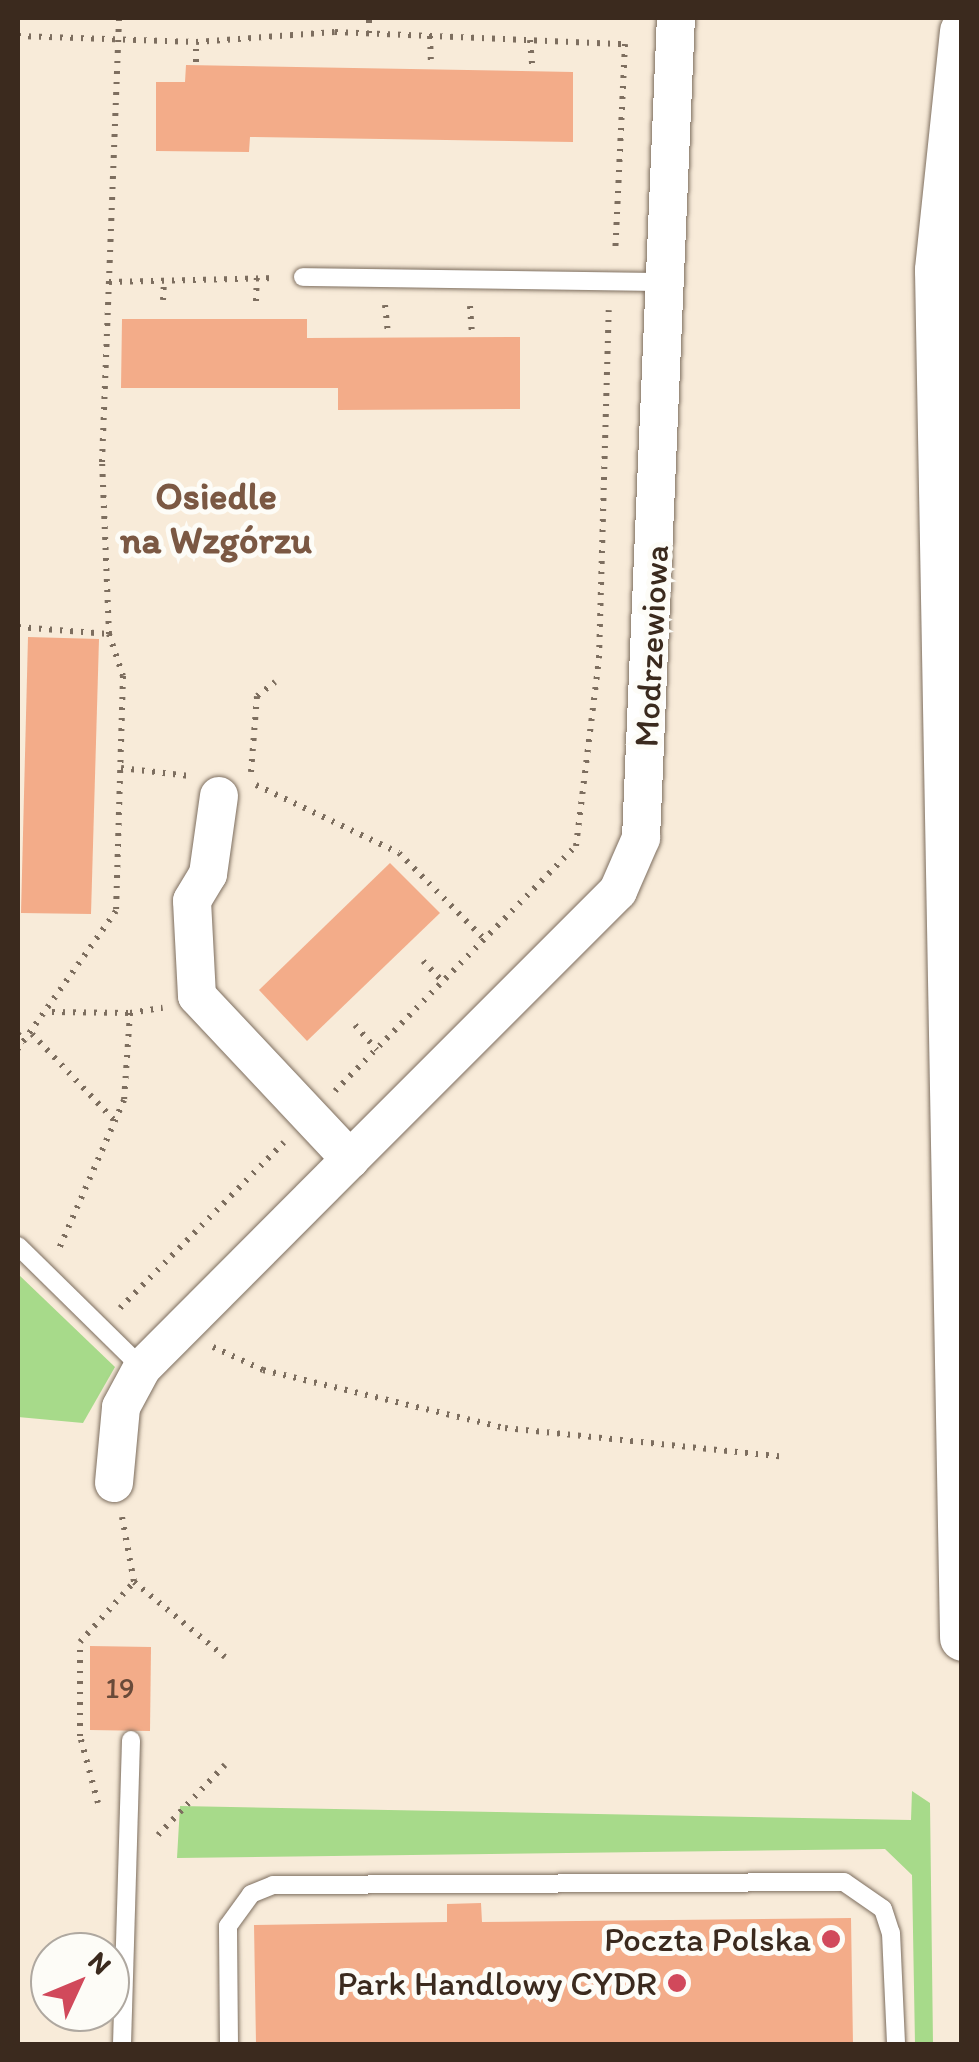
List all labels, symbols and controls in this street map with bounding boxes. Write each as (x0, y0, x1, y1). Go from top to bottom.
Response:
district label: Osiedle na Wzgórzu (120, 474, 312, 564)
street label: Modrzewiowa (625, 544, 677, 748)
house number: 19 (105, 1670, 135, 1706)
place label: Poczta Polska (606, 1918, 811, 1960)
marker: Poczta Polska (820, 1928, 842, 1950)
north arrow (30, 1932, 130, 2032)
text: N (81, 1944, 119, 1981)
place label: Park Handlowy CYDR (337, 1962, 657, 2004)
marker: Park Handlowy CYDR (666, 1972, 688, 1994)

